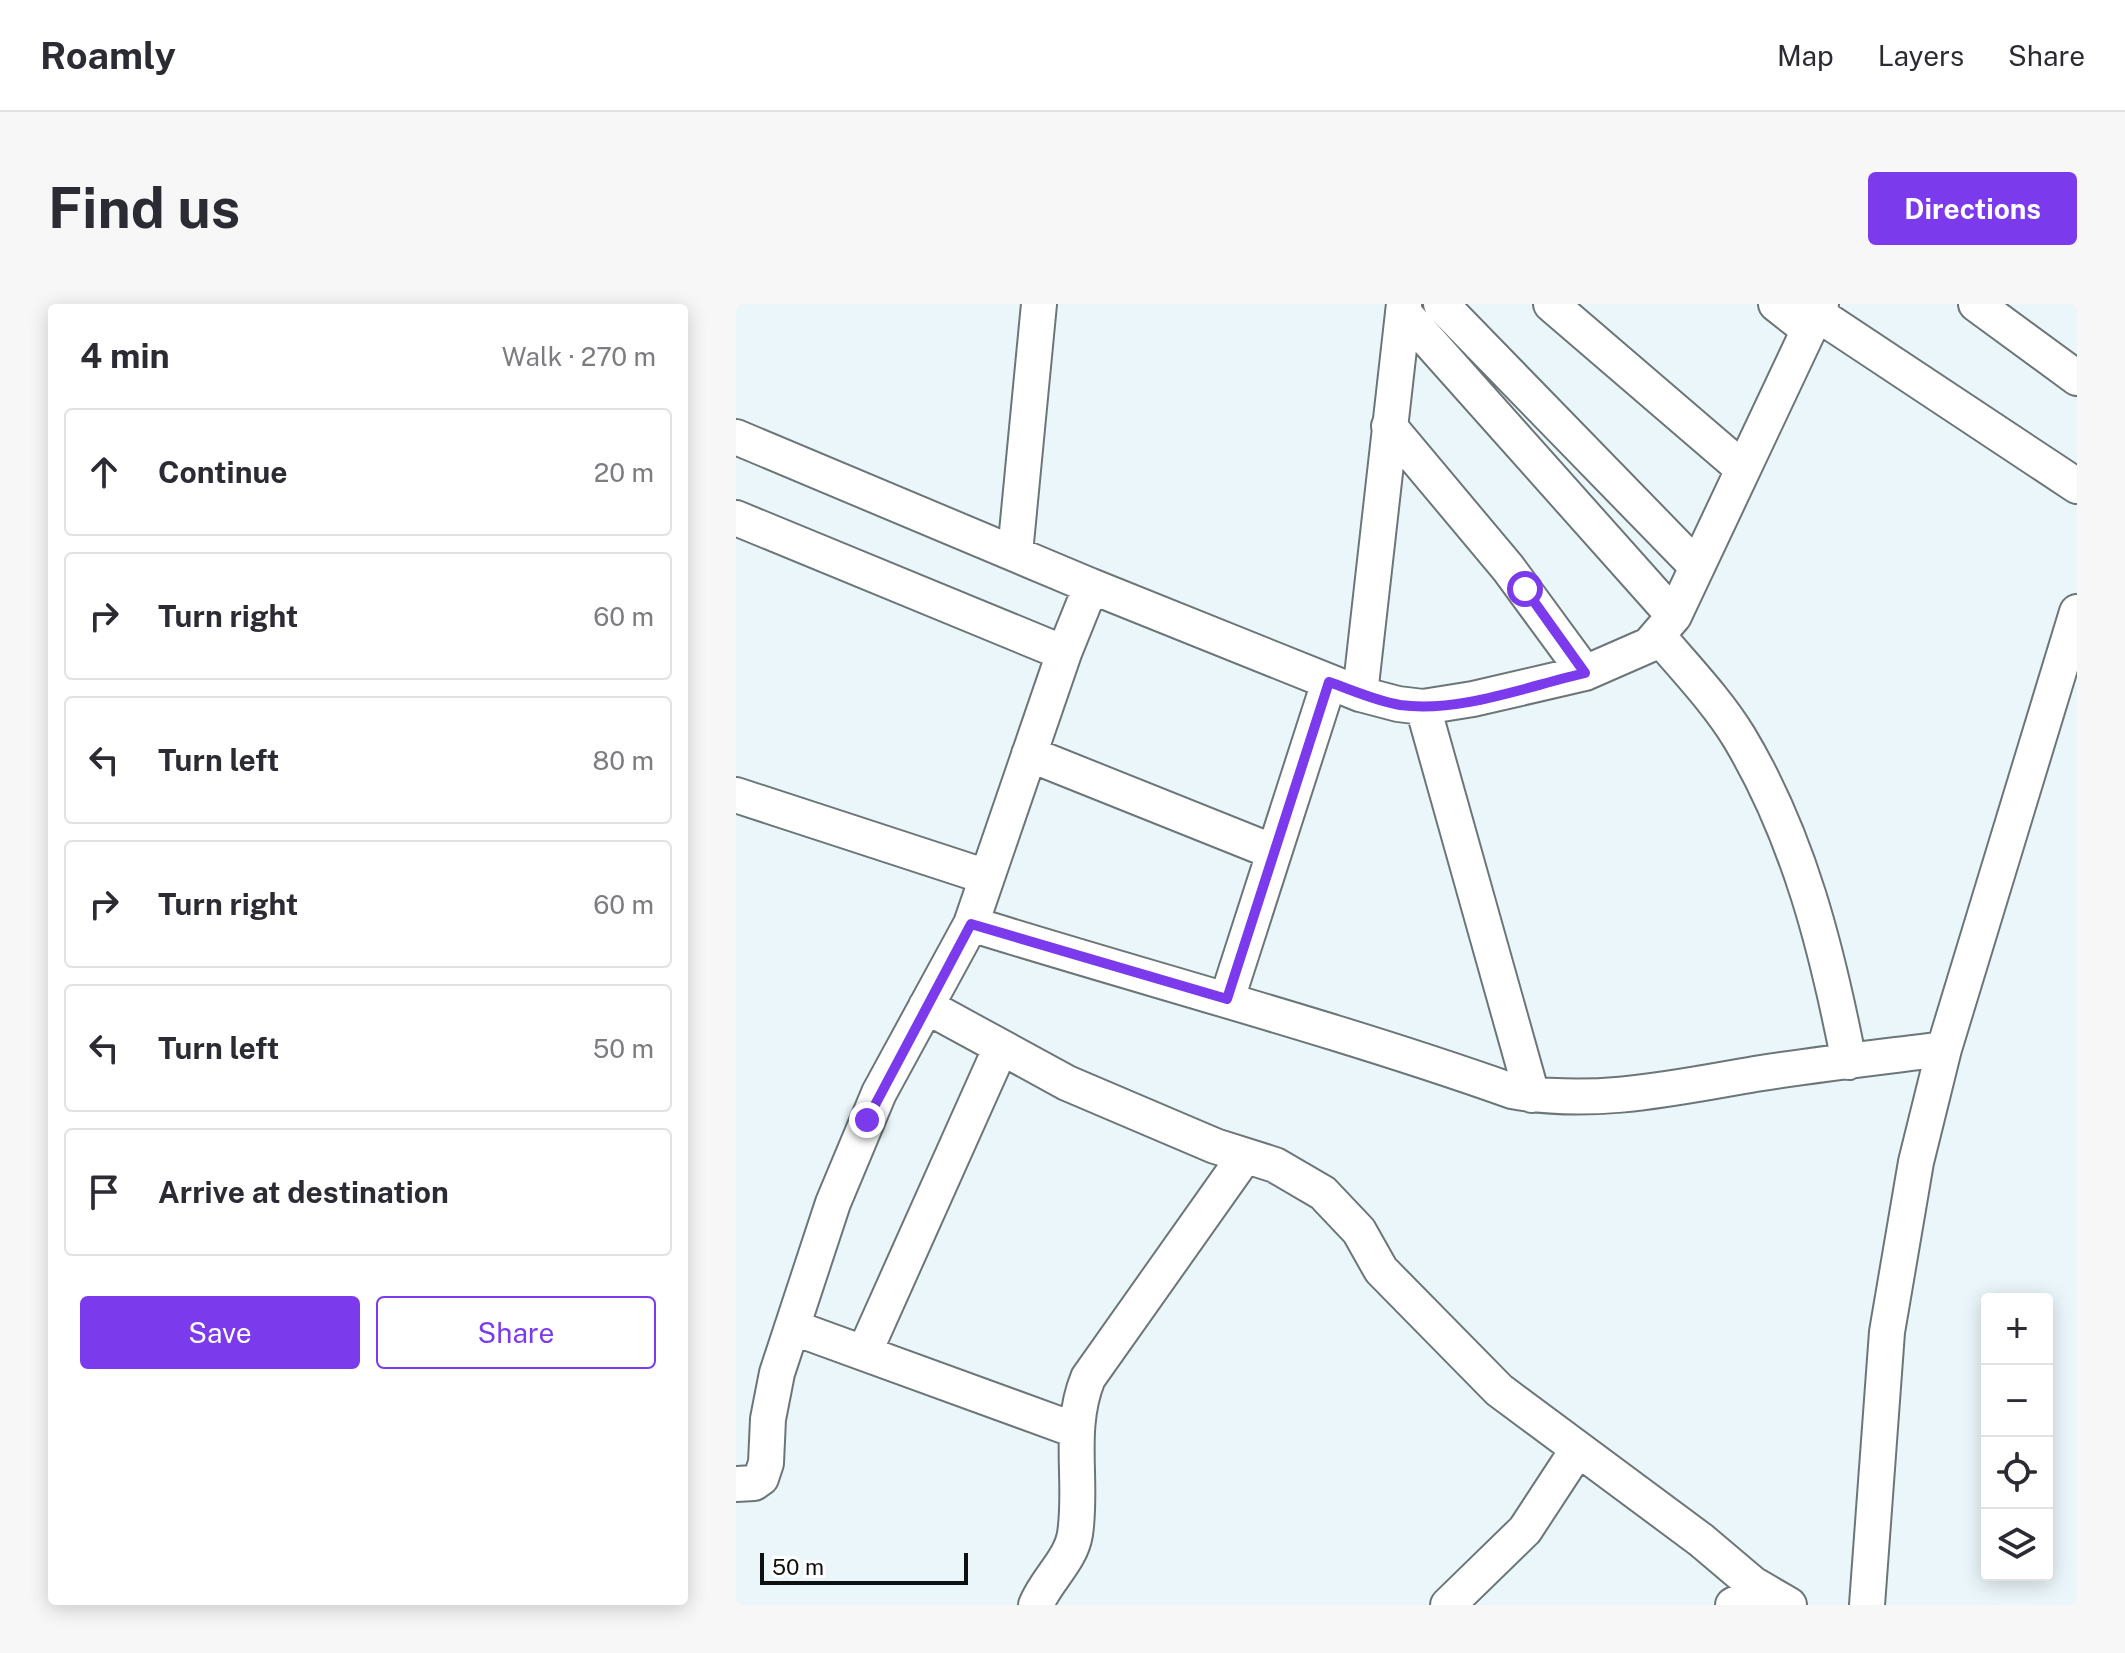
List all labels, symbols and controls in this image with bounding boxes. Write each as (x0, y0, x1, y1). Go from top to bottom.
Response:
text: Roamly (40, 33, 176, 78)
text: Map (1777, 39, 1834, 72)
text: Layers (1878, 39, 1964, 72)
text: Share (2008, 39, 2085, 72)
button: Directions (1868, 172, 2077, 245)
text: Find us (48, 175, 240, 241)
text: 4 min (80, 336, 170, 376)
text: Walk · 270 m (502, 341, 656, 372)
icon: ahead (82, 450, 126, 494)
text: Continue (158, 454, 288, 490)
text: 20 m (594, 457, 654, 488)
route start (1507, 571, 1543, 607)
icon: right (82, 594, 126, 638)
text: Turn right (158, 598, 298, 634)
text: 60 m (593, 601, 654, 632)
icon: left (82, 738, 126, 782)
text: Turn left (158, 742, 279, 778)
text: 80 m (593, 745, 654, 776)
icon: right (82, 882, 126, 926)
text: Turn right (158, 886, 298, 922)
text: 60 m (593, 889, 654, 920)
icon: left (82, 1026, 126, 1070)
text: Turn left (158, 1030, 279, 1066)
text: 50 m (593, 1033, 654, 1064)
route end (849, 1102, 885, 1138)
icon: arrive (82, 1170, 126, 1214)
text: Arrive at destination (158, 1174, 449, 1210)
map controls (1981, 1293, 2053, 1581)
button: + (1981, 1293, 2053, 1365)
button: Save (80, 1296, 360, 1369)
button: Share (376, 1296, 656, 1369)
button: − (1981, 1365, 2053, 1437)
button: locate (1981, 1437, 2053, 1509)
button: layers (1981, 1509, 2053, 1581)
scale bar (760, 1549, 968, 1585)
text: 50 m (772, 1554, 824, 1580)

